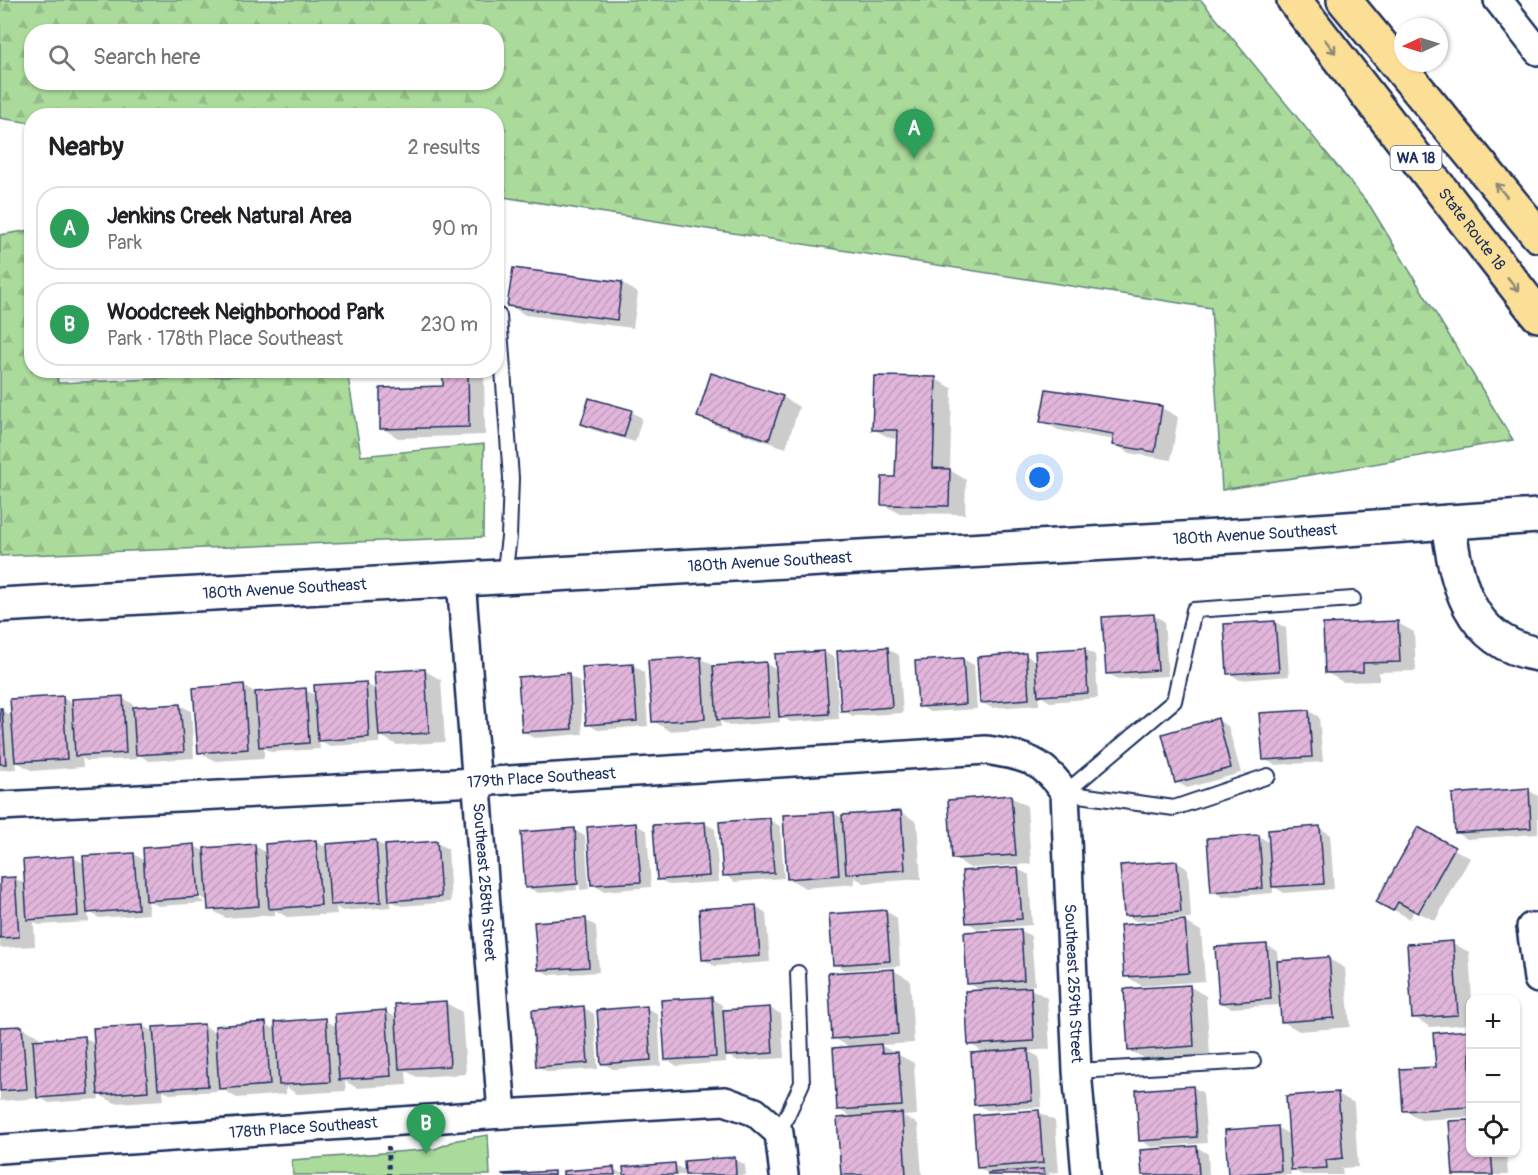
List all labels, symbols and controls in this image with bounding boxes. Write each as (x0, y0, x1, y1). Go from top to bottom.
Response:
north arrow (1394, 18, 1448, 72)
search box (24, 24, 504, 90)
one-way arrow (1323, 38, 1336, 54)
icon: search (45, 41, 78, 74)
text: Search here (93, 43, 200, 71)
pin: A (894, 110, 934, 159)
text: Nearby (48, 131, 124, 163)
text: 2 results (408, 135, 480, 160)
road number: WA 18 (1390, 146, 1442, 170)
one-way arrow (1494, 182, 1507, 198)
street label: State Route 18 (1433, 184, 1510, 274)
text: Jenkins Creek Natural Area (107, 202, 352, 230)
text: A (63, 216, 76, 241)
text: 90 m (432, 216, 478, 241)
text: Park (107, 230, 142, 255)
one-way arrow (1507, 275, 1520, 291)
text: Woodcreek Neighborhood Park (107, 298, 384, 326)
text: B (64, 312, 75, 337)
text: 230 m (421, 312, 478, 337)
text: Park · 178th Place Southeast (107, 326, 343, 351)
your location (1025, 463, 1054, 492)
street label: 180th Avenue Southeast (1172, 520, 1338, 549)
street label: 180th Avenue Southeast (687, 547, 853, 577)
street label: 180th Avenue Southeast (202, 574, 368, 604)
street label: 179th Place Southeast (466, 763, 617, 792)
street label: Southeast 258th Street (468, 802, 500, 963)
street label: Southeast 259th Street (1060, 903, 1087, 1064)
map controls (1466, 995, 1520, 1157)
button: + (1466, 995, 1520, 1049)
button: − (1466, 1049, 1520, 1103)
button: locate (1466, 1103, 1520, 1157)
pin: B (406, 1104, 446, 1154)
street label: 178th Place Southeast (228, 1113, 379, 1143)

